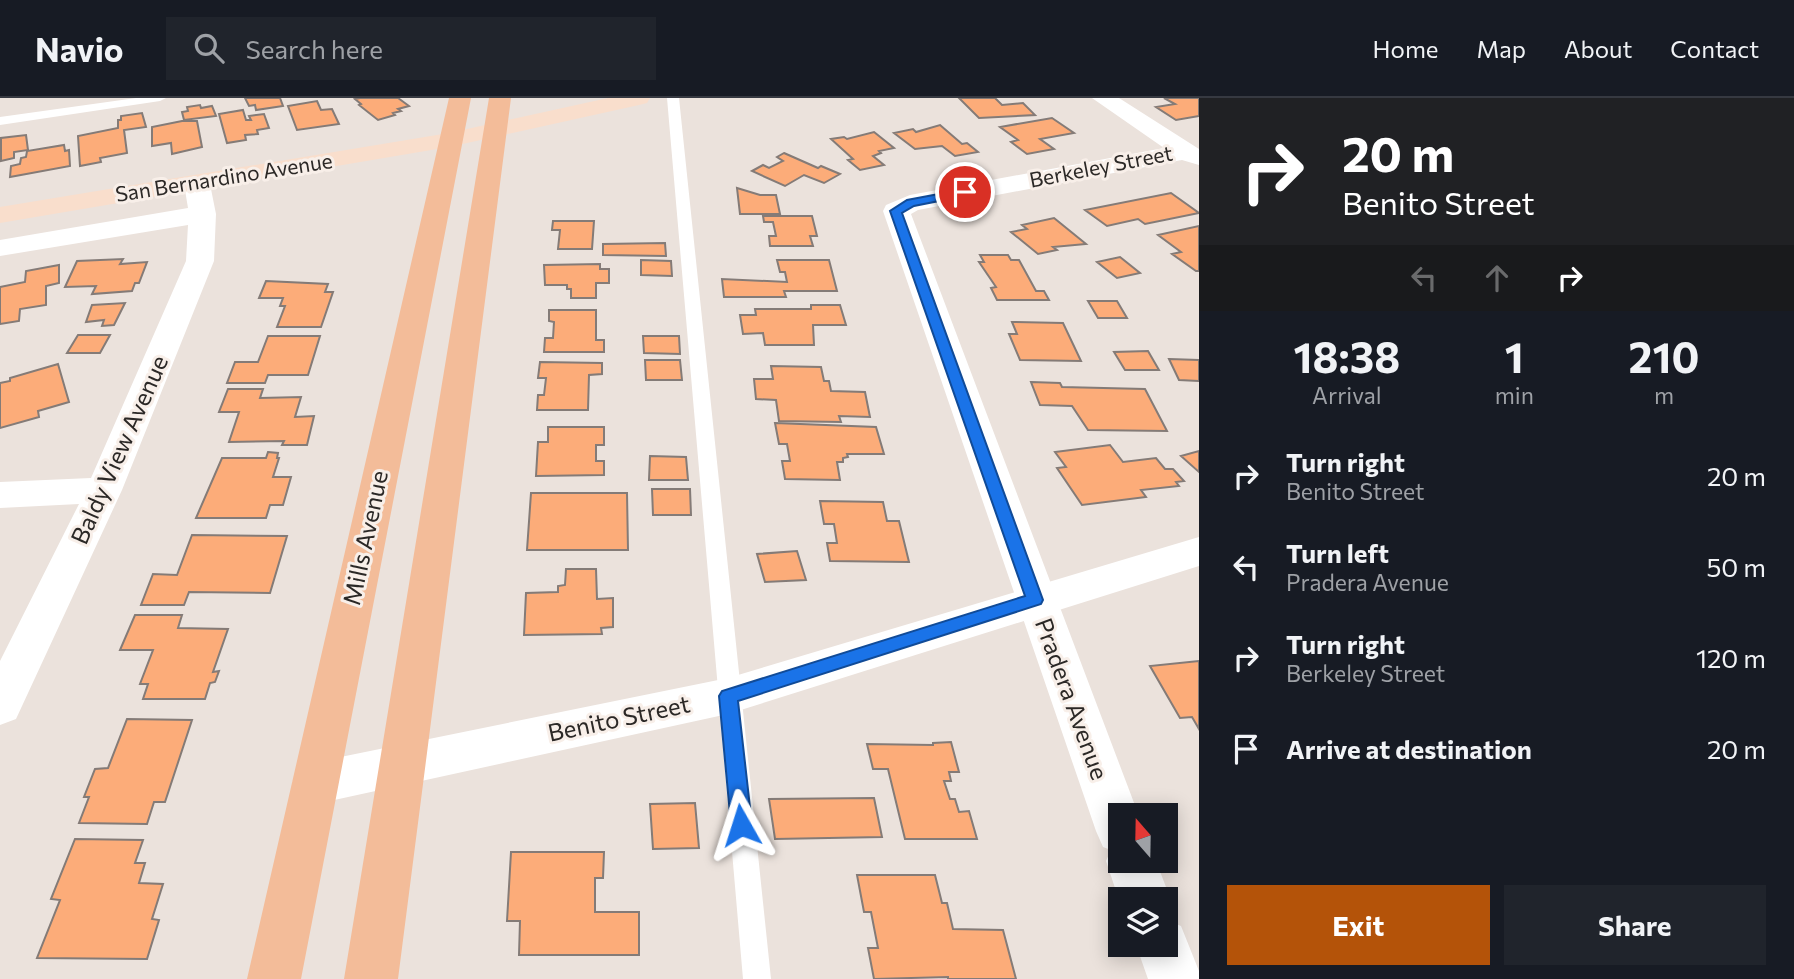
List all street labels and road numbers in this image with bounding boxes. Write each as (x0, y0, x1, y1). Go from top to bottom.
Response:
street label: Berkeley Street (1027, 139, 1174, 192)
street label: San Bernardino Avenue (113, 147, 334, 206)
street label: Baldy View Avenue (64, 350, 173, 548)
street label: Mills Avenue (336, 468, 393, 608)
street label: Pradera Avenue (1030, 614, 1115, 783)
street label: Benito Street (545, 688, 693, 747)

